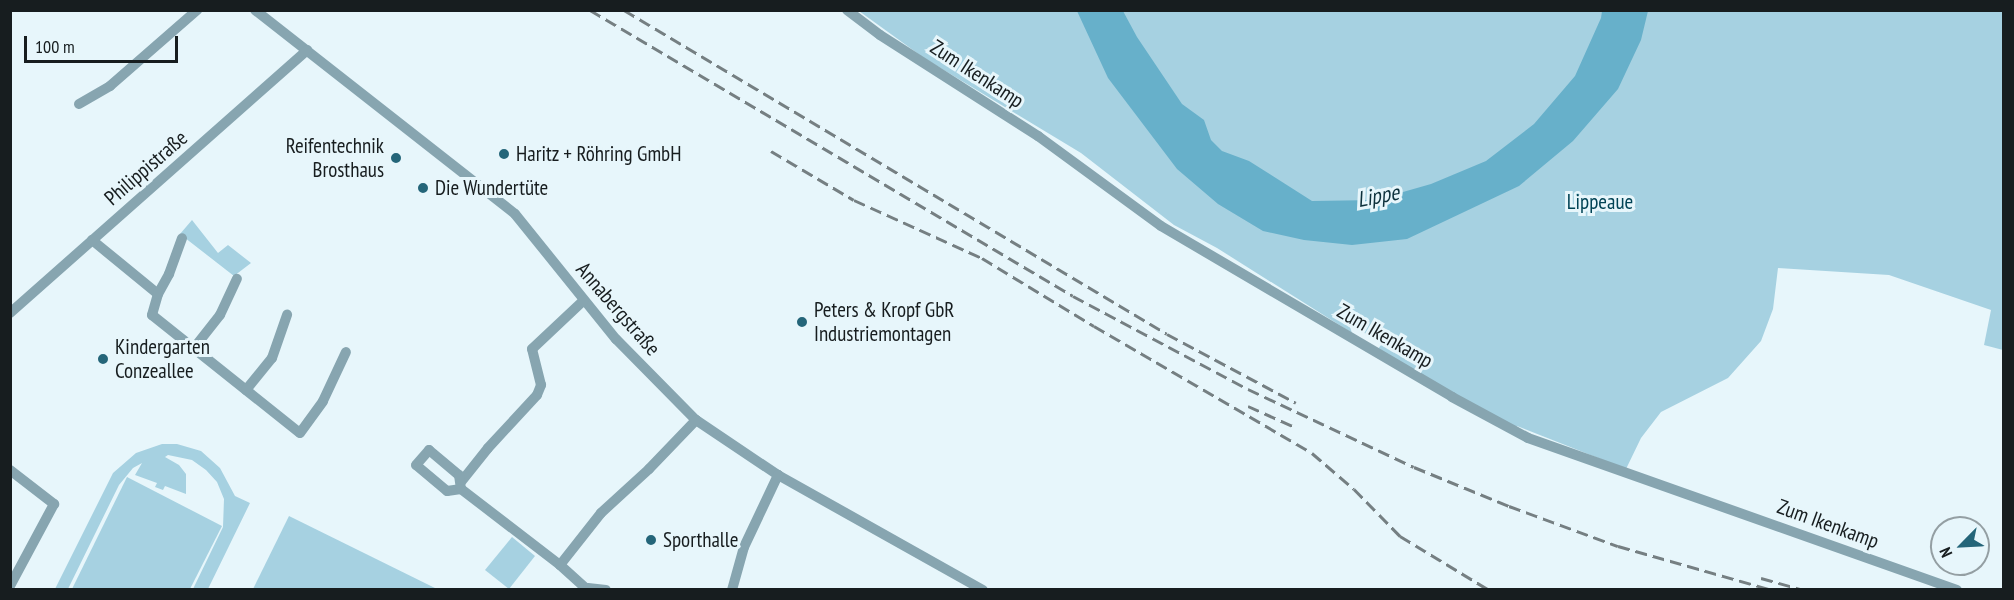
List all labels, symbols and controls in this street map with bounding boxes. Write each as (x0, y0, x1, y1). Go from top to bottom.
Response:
scale bar (27, 24, 182, 62)
text: 100 m (35, 35, 75, 58)
street label: Zum Ikenkamp (926, 35, 1028, 113)
street label: Philippistraße (99, 125, 193, 211)
place label: Reifentechnik Brosthaus (286, 133, 384, 183)
place label: Haritz + Röhring GmbH (516, 141, 682, 167)
marker: Haritz + Röhring GmbH (497, 147, 511, 161)
marker: Reifentechnik Brosthaus (389, 151, 403, 165)
place label: Die Wundertüte (435, 175, 549, 201)
water label: Lippe (1355, 179, 1401, 213)
marker: Die Wundertüte (416, 181, 430, 195)
park label: Lippeaue (1567, 189, 1633, 215)
street label: Annabergstraße (571, 257, 665, 361)
place label: Peters & Kropf GbR Industriemontagen (814, 297, 954, 347)
street label: Zum Ikenkamp (1333, 299, 1437, 373)
marker: Peters & Kropf GbR Industriemontagen (795, 315, 809, 329)
place label: Kindergarten Conzeallee (115, 334, 210, 384)
marker: Kindergarten Conzeallee (96, 352, 110, 366)
street label: Zum Ikenkamp (1774, 494, 1882, 554)
north arrow (1930, 516, 1990, 576)
place label: Sporthalle (663, 527, 738, 553)
marker: Sporthalle (644, 533, 658, 547)
text: N (1934, 545, 1956, 561)

